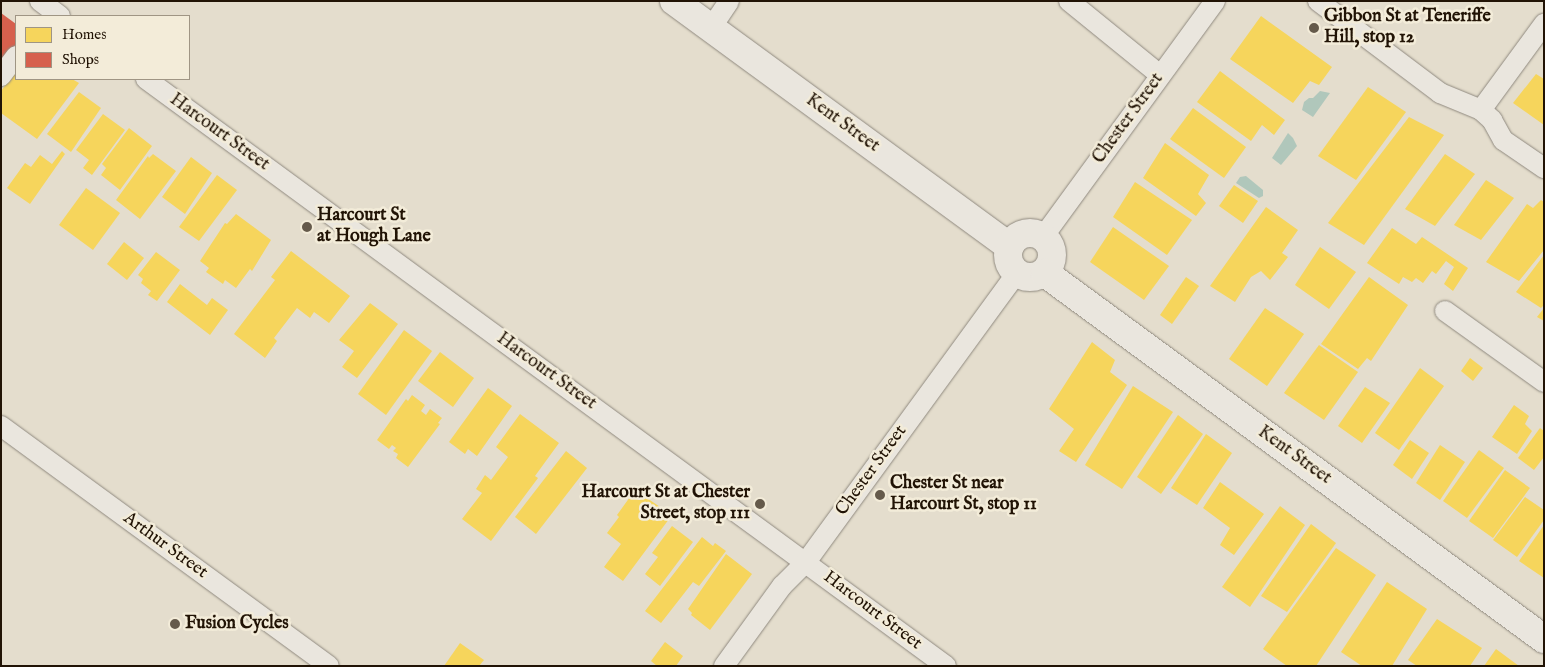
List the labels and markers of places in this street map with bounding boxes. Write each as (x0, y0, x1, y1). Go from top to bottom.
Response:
place label: Gibbon St at Teneriffe Hill, stop 12 (1324, 7, 1491, 50)
marker: Gibbon St at Teneriffe Hill, stop 12 (1308, 22, 1320, 34)
place label: Harcourt St at Hough Lane (317, 206, 431, 248)
marker: Harcourt St at Hough Lane (301, 221, 313, 233)
place label: Chester St near Harcourt St, stop 11 (890, 474, 1037, 516)
place label: Harcourt St at Chester Street, stop 111 (581, 483, 750, 526)
marker: Chester St near Harcourt St, stop 11 (874, 489, 886, 501)
marker: Harcourt St at Chester Street, stop 111 (754, 498, 766, 510)
place label: Fusion Cycles (185, 613, 288, 635)
marker: Fusion Cycles (169, 618, 181, 630)

